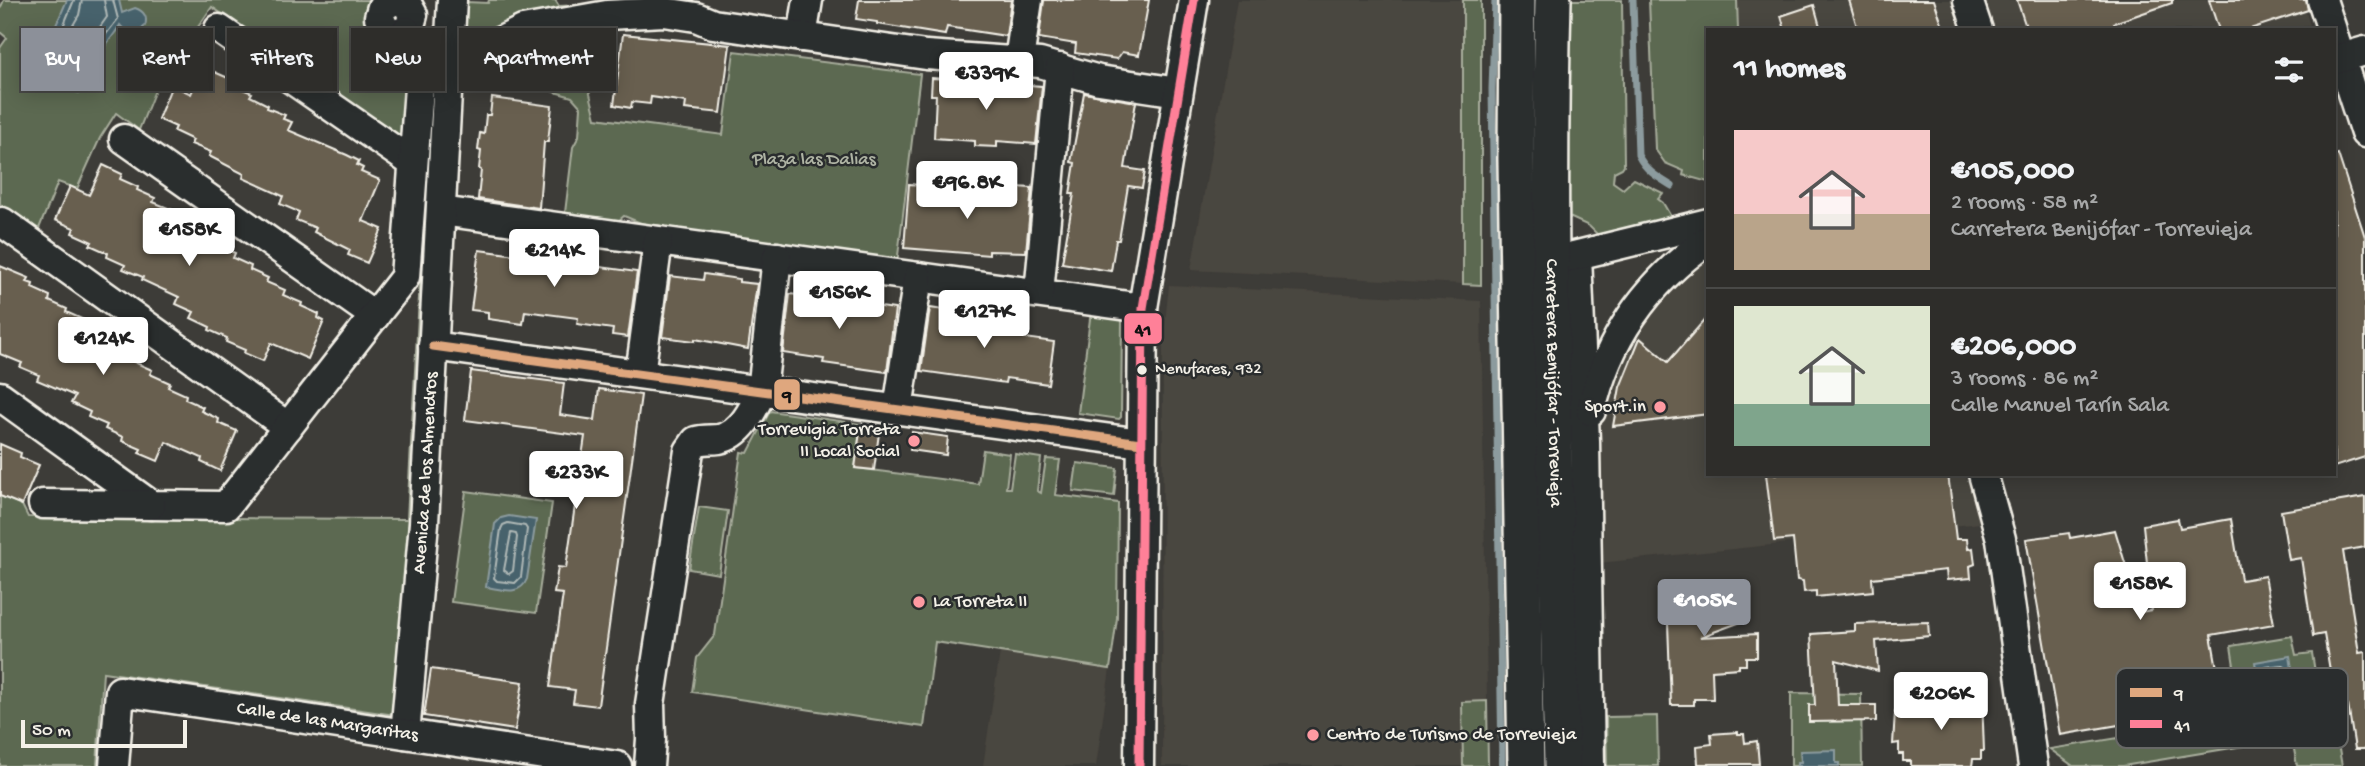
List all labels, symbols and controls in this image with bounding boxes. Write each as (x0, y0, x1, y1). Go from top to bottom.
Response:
chip: Buy (21, 28, 104, 91)
chip: Rent (118, 28, 213, 91)
chip: Filters (227, 28, 337, 91)
chip: New (351, 28, 445, 91)
chip: Apartment (459, 28, 616, 91)
icon: filters (2270, 51, 2308, 89)
pin: €339K (937, 52, 1035, 112)
text: 11 homes (1734, 53, 1845, 88)
text: €339K (955, 61, 1017, 88)
park label: Plaza las Dalias (751, 149, 877, 172)
text: €105,000 (1951, 155, 2074, 190)
icon: home (1790, 158, 1874, 242)
pin: €96.8K (910, 162, 1024, 221)
text: €96.8K (932, 170, 1002, 197)
text: 2 rooms · 58 m² (1951, 190, 2098, 217)
pin: €158K (140, 208, 238, 268)
text: €158K (159, 217, 219, 244)
text: Carretera Benijófar - Torrevieja (1951, 217, 2252, 244)
pin: €214K (505, 230, 603, 289)
text: €214K (525, 238, 583, 265)
street label: Carretera Benijófar - Torrevieja (1539, 259, 1567, 509)
pin: €156K (790, 272, 888, 331)
text: €156K (809, 280, 869, 307)
pin: €127K (935, 290, 1033, 350)
text: €127K (955, 299, 1013, 326)
line badge: 41 (1123, 312, 1163, 345)
pin: €124K (54, 318, 152, 377)
text: 41 (1134, 320, 1151, 343)
text: €124K (74, 326, 132, 353)
text: €206,000 (1951, 331, 2076, 366)
icon: home (1790, 334, 1874, 418)
place label: Nenufares, 932 (1155, 360, 1262, 380)
marker: Nenufares, 932 (1135, 363, 1149, 377)
text: 3 rooms · 86 m² (1951, 366, 2098, 393)
street label: Avenida de los Almendros (408, 370, 444, 575)
line badge: 9 (773, 378, 801, 411)
text: 9 (781, 386, 792, 409)
text: Calle Manuel Tarín Sala (1951, 393, 2169, 420)
place label: Sport.in (1584, 396, 1646, 419)
marker: Sport.in (1652, 399, 1668, 415)
place label: Torrevigia Torreta II Local Social (757, 419, 901, 464)
marker: Torrevigia Torreta II Local Social (906, 433, 922, 449)
pin: €233K (527, 452, 625, 511)
text: €233K (545, 460, 607, 487)
pin: €158K (2091, 562, 2189, 622)
text: €158K (2110, 571, 2170, 598)
pin: €105K (1655, 580, 1753, 639)
text: €105K (1674, 588, 1734, 615)
place label: La Torreta II (933, 591, 1027, 614)
marker: La Torreta II (911, 594, 927, 610)
legend (2116, 668, 2348, 748)
pin: €206K (1892, 672, 1990, 732)
text: €206K (1910, 681, 1972, 708)
text: 9 (2173, 684, 2184, 707)
street label: Calle de las Margaritas (235, 697, 421, 747)
text: 41 (2174, 716, 2191, 739)
scale bar (21, 717, 187, 749)
text: 50 m (32, 720, 71, 743)
place label: Centro de Turismo de Torrevieja (1327, 724, 1578, 747)
marker: Centro de Turismo de Torrevieja (1305, 727, 1321, 743)

